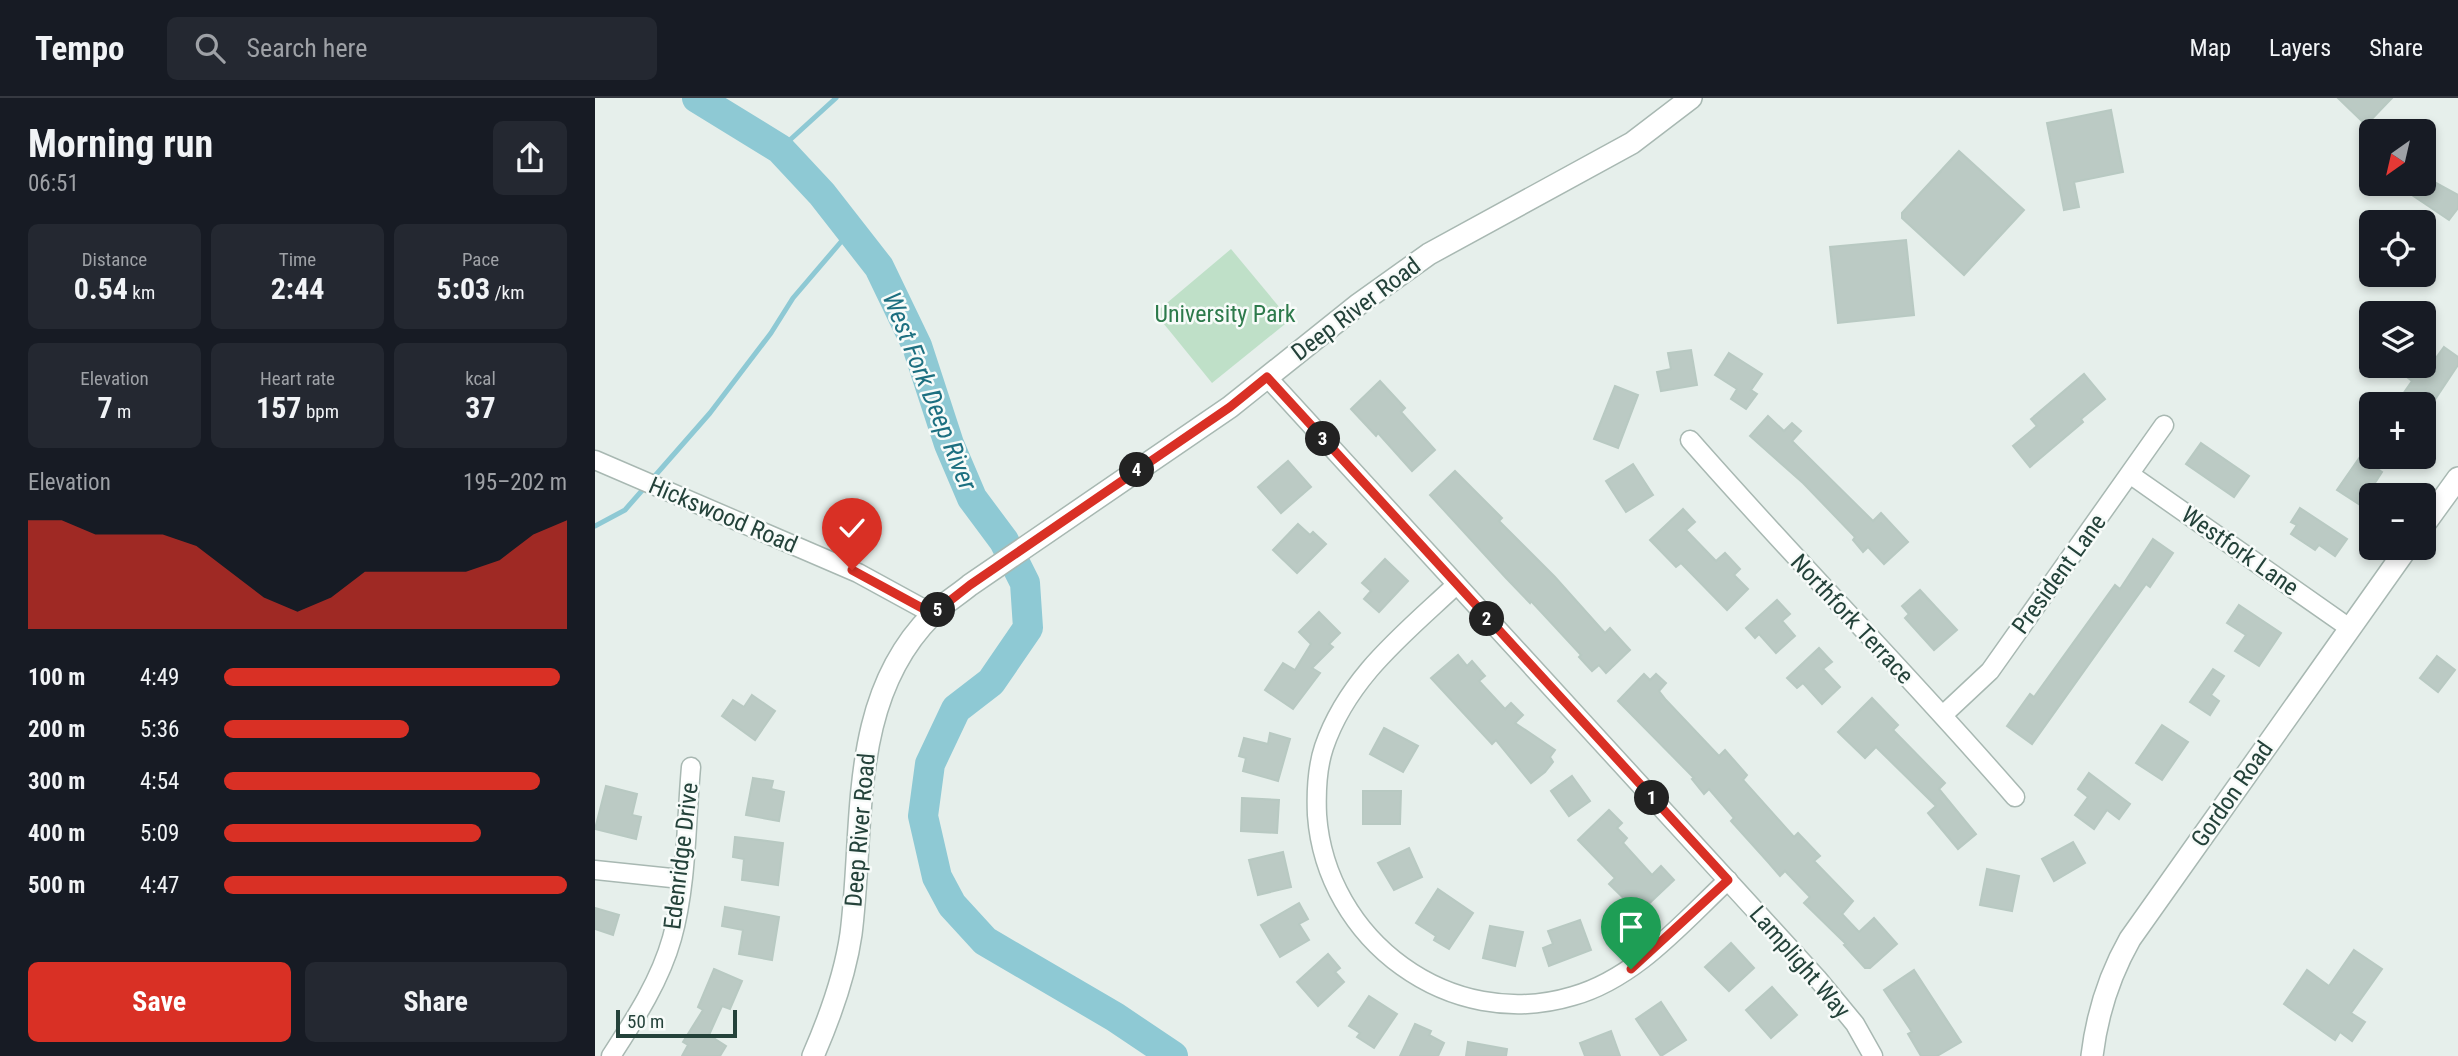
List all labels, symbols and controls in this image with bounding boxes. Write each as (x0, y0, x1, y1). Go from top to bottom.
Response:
search box (167, 17, 657, 80)
text: Tempo (35, 29, 125, 68)
icon: search (191, 29, 229, 67)
text: Search here (247, 33, 367, 63)
text: Map (2190, 34, 2231, 62)
text: Layers (2269, 34, 2331, 62)
text: Share (2369, 34, 2423, 62)
north arrow (2359, 119, 2436, 196)
map controls (2359, 119, 2436, 560)
button: share (493, 121, 567, 195)
text: Morning run (28, 122, 213, 166)
text: 06:51 (28, 170, 79, 197)
button: locate (2359, 210, 2436, 287)
text: Distance (82, 248, 147, 271)
text: Time (279, 248, 316, 271)
text: Pace (462, 248, 499, 271)
street label: Deep River Road (1286, 251, 1426, 367)
text: 0.54 (74, 271, 128, 306)
text: 2:44 (271, 271, 324, 306)
text: 5:03 (437, 271, 490, 306)
text: km (128, 281, 155, 304)
text: /km (490, 281, 524, 304)
water label: West Fork Deep River (877, 288, 984, 496)
park label: University Park (1154, 300, 1296, 328)
button: layers (2359, 301, 2436, 378)
text: Elevation (80, 367, 149, 390)
text: Heart rate (260, 367, 335, 390)
text: kcal (465, 367, 496, 390)
text: 7 (98, 390, 113, 425)
text: 157 (256, 390, 302, 425)
text: 37 (465, 390, 496, 425)
button: + (2359, 392, 2436, 469)
text: m (113, 400, 131, 423)
text: bpm (302, 400, 339, 423)
pin: 3 (1305, 422, 1341, 456)
text: 3 (1318, 427, 1327, 450)
pin: 4 (1119, 452, 1155, 488)
text: 4 (1132, 458, 1141, 481)
text: Elevation (28, 469, 111, 496)
text: 195–202 m (463, 469, 567, 496)
street label: Hickswood Road (645, 471, 801, 559)
button: − (2359, 483, 2436, 560)
pin (822, 498, 882, 570)
street label: Westfork Lane (2176, 500, 2304, 602)
icon: check (833, 509, 871, 547)
street label: President Lane (2006, 509, 2112, 639)
street label: Northfork Terrace (1785, 548, 1919, 690)
pin: 5 (921, 592, 955, 628)
text: 5 (933, 598, 942, 621)
pin: 2 (1469, 602, 1505, 636)
text: 2 (1482, 607, 1491, 630)
text: 100 m (28, 664, 85, 691)
text: 4:49 (140, 664, 179, 691)
text: 200 m (28, 716, 85, 743)
text: 5:36 (140, 716, 179, 743)
street label: Gordon Road (2185, 736, 2279, 852)
street label: Deep River Road (839, 752, 881, 908)
text: 300 m (28, 768, 85, 795)
text: 4:54 (140, 768, 179, 795)
pin: 1 (1635, 780, 1669, 816)
street label: Edenridge Drive (658, 781, 704, 931)
text: 1 (1647, 786, 1656, 809)
text: 400 m (28, 820, 85, 847)
text: 5:09 (140, 820, 179, 847)
text: 500 m (28, 872, 85, 899)
text: 4:47 (140, 872, 179, 899)
pin (1601, 897, 1661, 969)
street label: Lamplight Way (1744, 900, 1856, 1024)
icon: arrive (1612, 908, 1650, 946)
button: Save (28, 962, 291, 1042)
button: Share (305, 962, 567, 1042)
scale bar (616, 1007, 737, 1039)
text: 50 m (627, 1010, 664, 1033)

